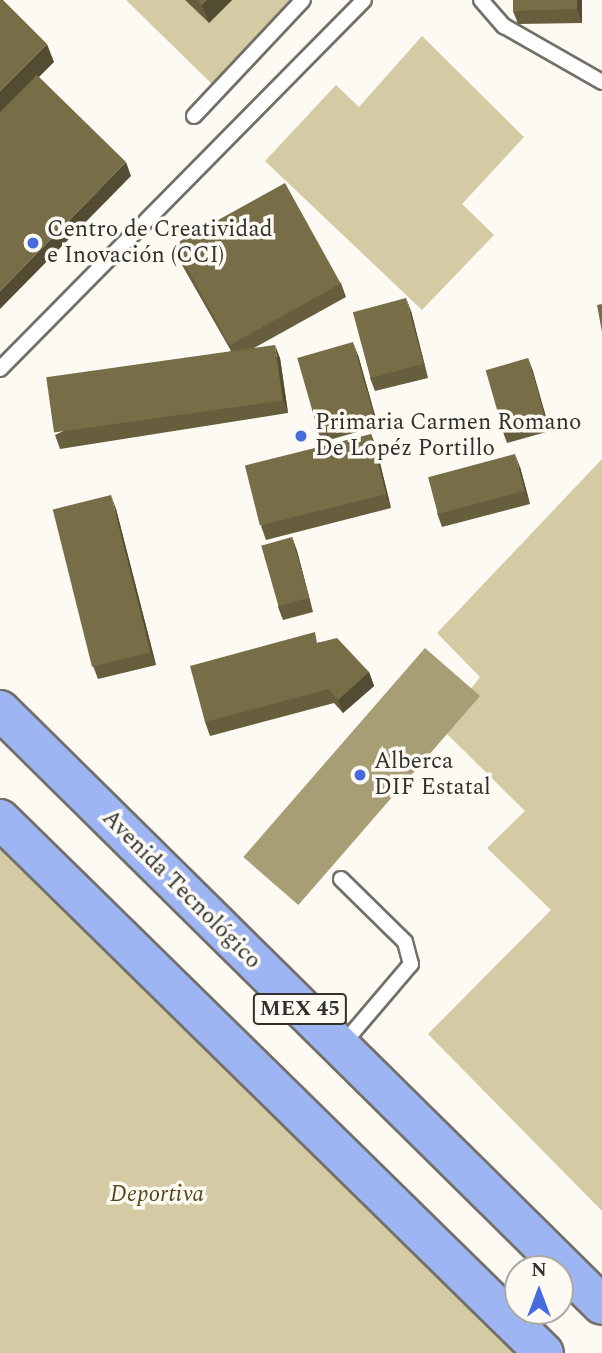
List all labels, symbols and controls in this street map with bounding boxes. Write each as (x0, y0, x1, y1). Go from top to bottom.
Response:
place label: Centro de Creatividad e Inovación (CCI) (47, 216, 272, 270)
marker: Centro de Creatividad e Inovación (CCI) (25, 235, 41, 251)
place label: Primaria Carmen Romano De Lopéz Portillo (315, 409, 581, 463)
marker: Primaria Carmen Romano De Lopéz Portillo (293, 428, 309, 444)
place label: Alberca DIF Estatal (374, 748, 491, 802)
marker: Alberca DIF Estatal (352, 767, 368, 783)
street label: Avenida Tecnológico (96, 805, 266, 975)
road number: MEX 45 (253, 992, 347, 1026)
park label: Deportiva (110, 1181, 204, 1209)
north arrow (504, 1255, 574, 1325)
text: N (531, 1256, 547, 1285)

